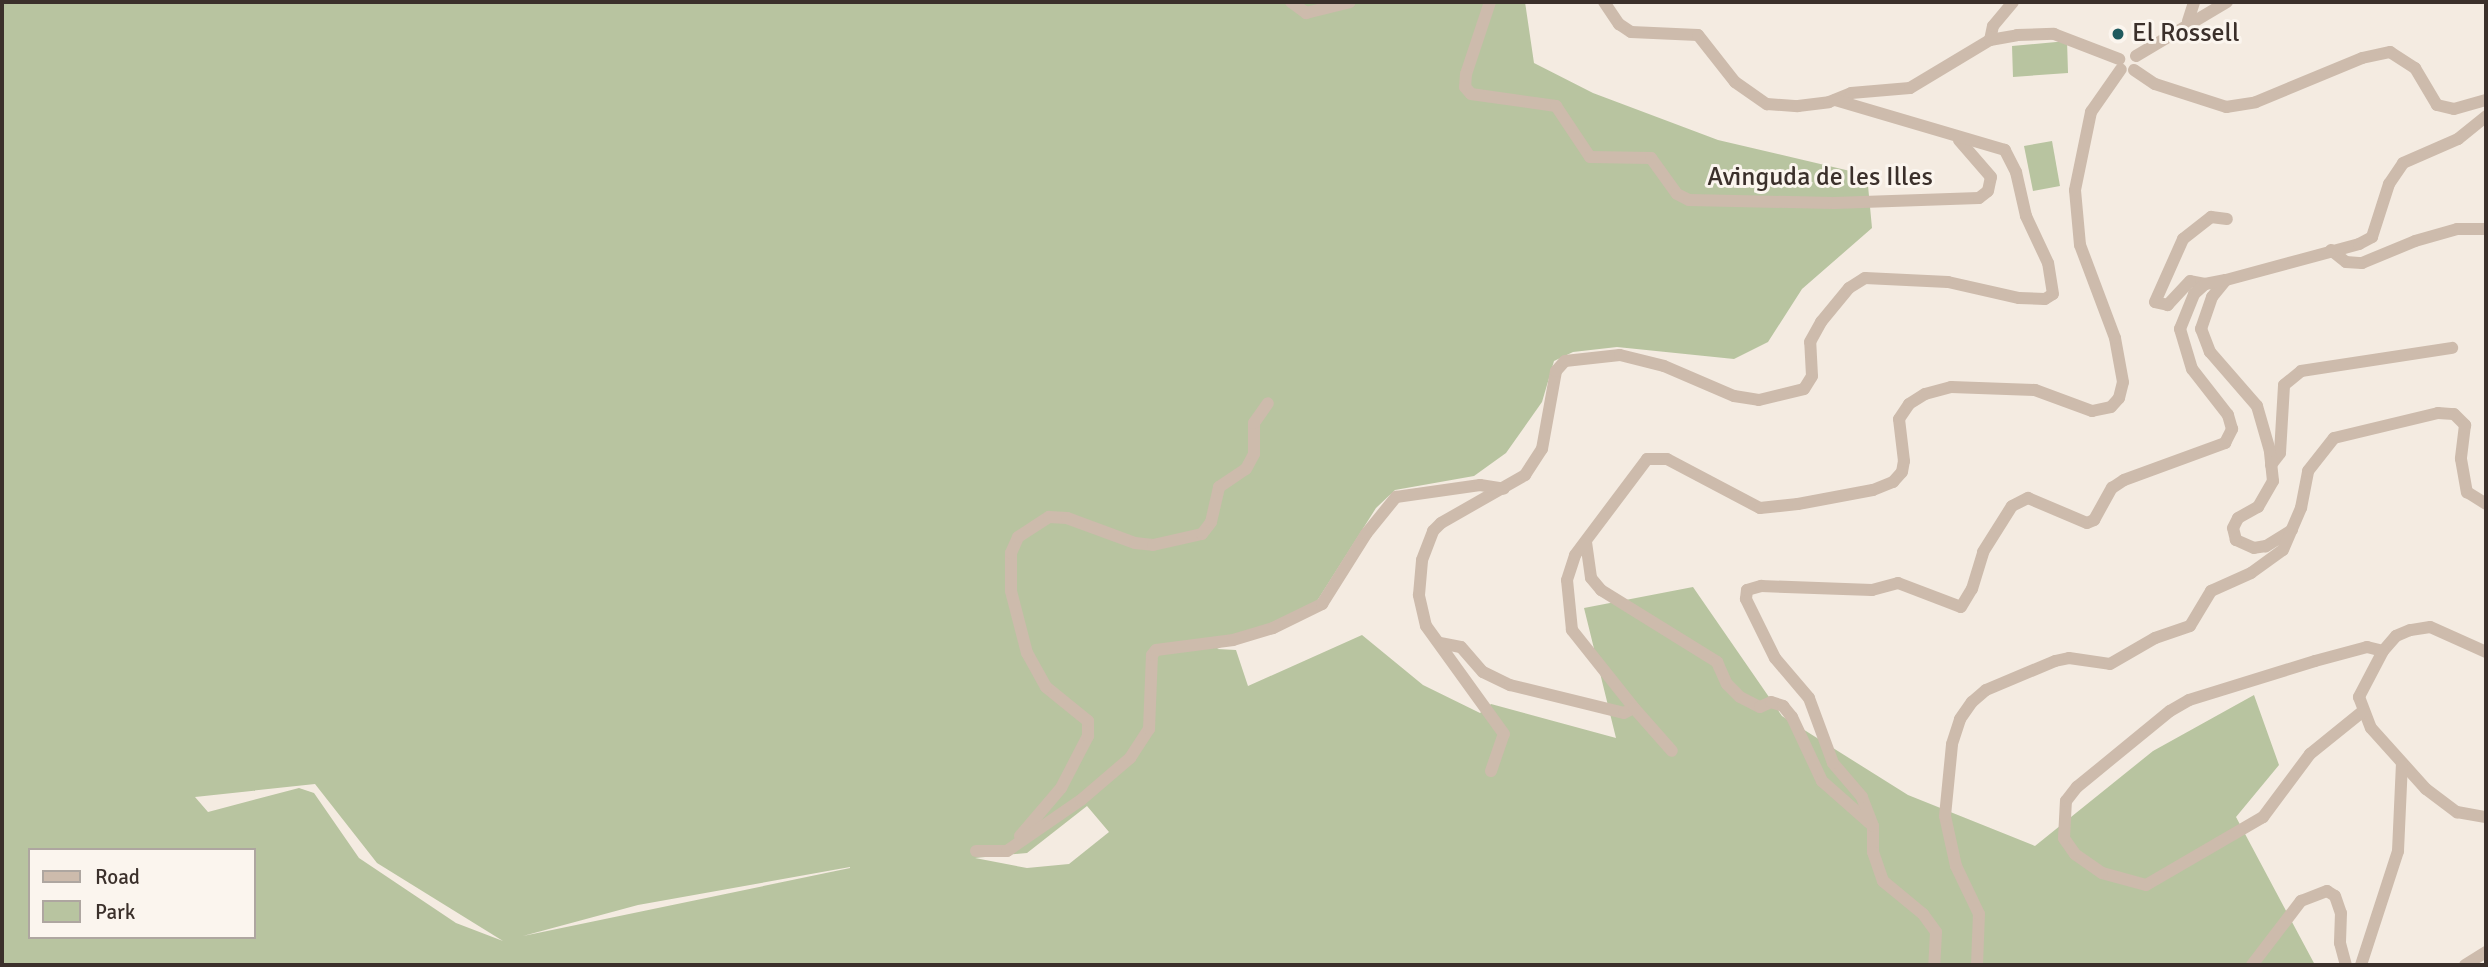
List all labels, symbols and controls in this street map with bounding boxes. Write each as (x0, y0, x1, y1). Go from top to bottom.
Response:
place label: El Rossell (2132, 18, 2240, 50)
marker: El Rossell (2110, 26, 2126, 42)
street label: Avinguda de les Illes (1707, 162, 1933, 194)
legend (28, 848, 256, 939)
text: Road (95, 864, 140, 890)
text: Park (95, 899, 135, 925)

